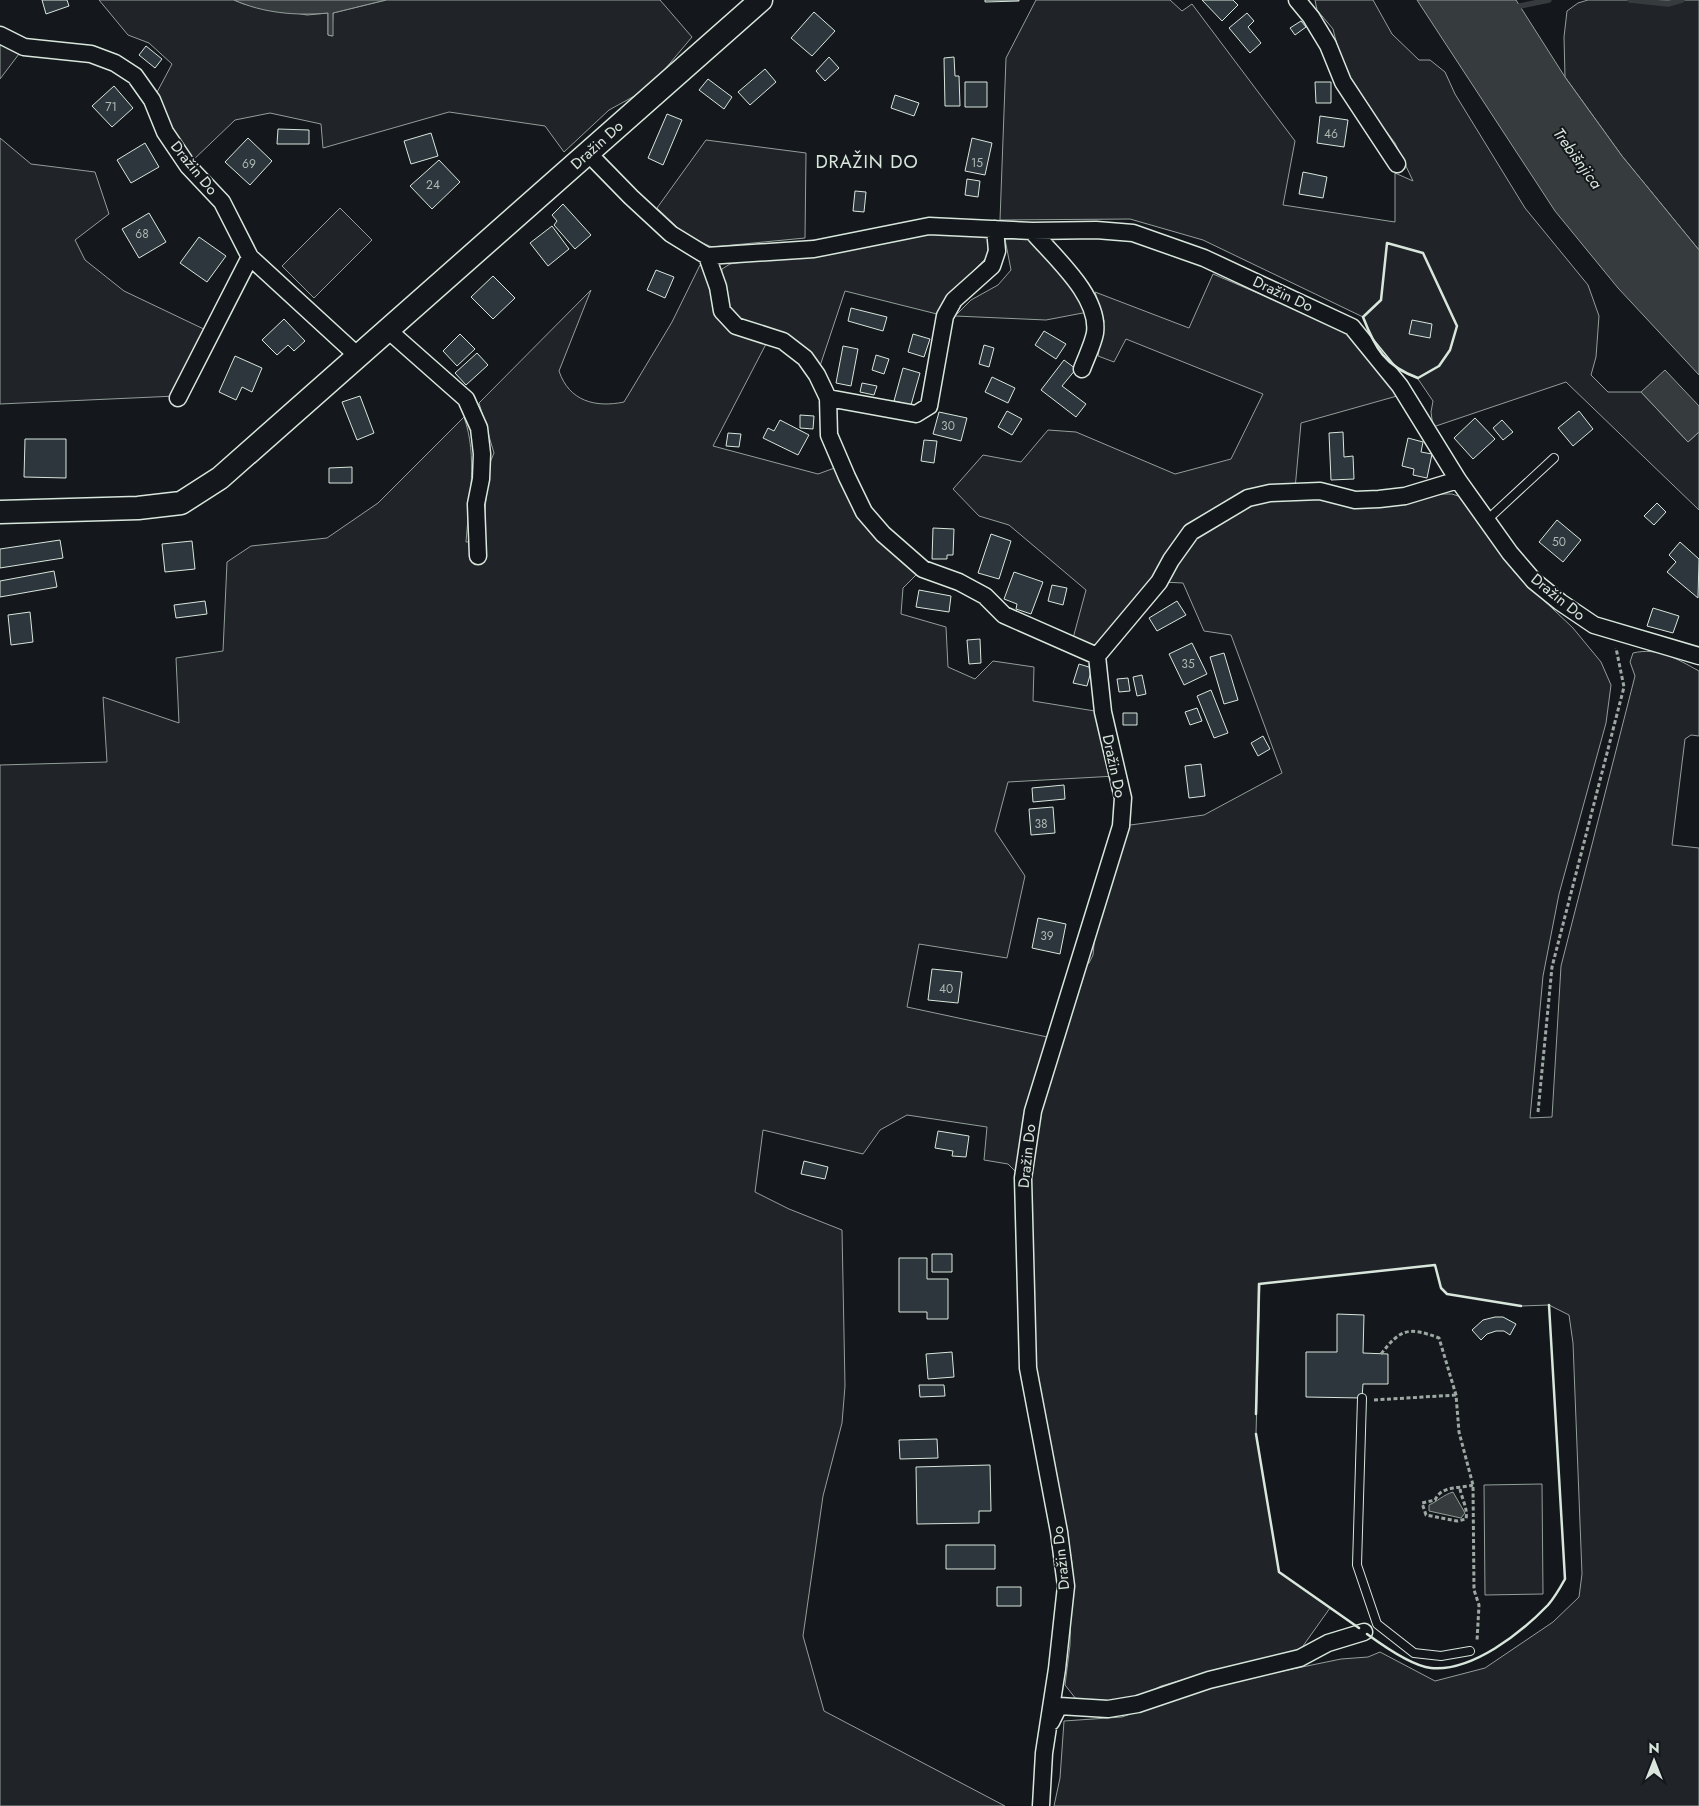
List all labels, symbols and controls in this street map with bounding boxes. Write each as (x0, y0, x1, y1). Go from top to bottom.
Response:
house number: 71 (105, 98, 117, 116)
street label: Dražin Do (566, 115, 628, 175)
water label: Trebišnjica (1548, 123, 1608, 194)
house number: 46 (1324, 125, 1338, 143)
street label: Dražin Do (165, 136, 223, 200)
district label: DRAŽIN DO (815, 149, 919, 175)
house number: 15 (971, 154, 983, 172)
house number: 69 (242, 155, 256, 173)
house number: 24 (426, 176, 440, 194)
house number: 68 (135, 225, 149, 243)
street label: Dražin Do (1249, 270, 1317, 318)
house number: 30 (941, 417, 955, 435)
house number: 50 (1552, 533, 1566, 551)
street label: Dražin Do (1526, 568, 1590, 626)
house number: 35 (1181, 655, 1195, 673)
street label: Dražin Do (1097, 732, 1131, 800)
house number: 38 (1034, 815, 1048, 833)
house number: 39 (1040, 927, 1054, 945)
house number: 40 (939, 980, 953, 998)
street label: Dražin Do (1013, 1123, 1041, 1189)
street label: Dražin Do (1047, 1525, 1075, 1591)
north arrow (1629, 1736, 1679, 1786)
text: N (1648, 1738, 1660, 1758)

